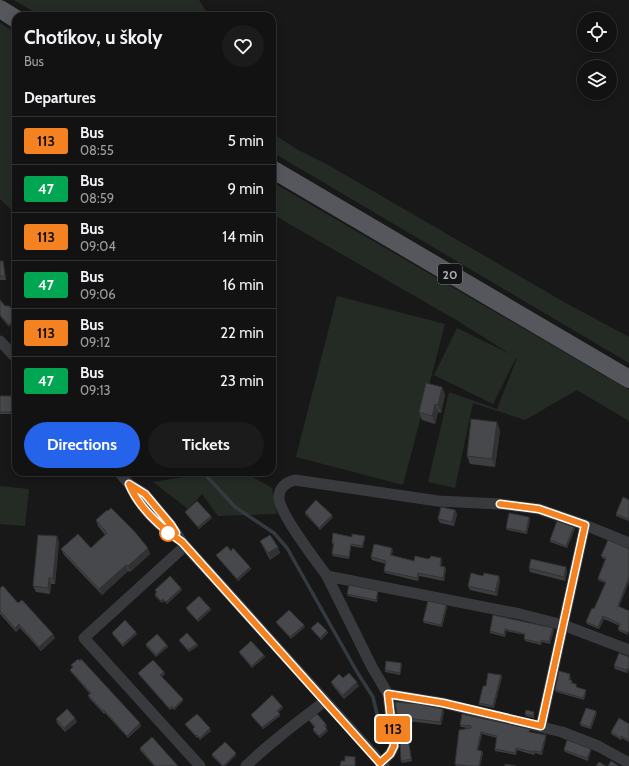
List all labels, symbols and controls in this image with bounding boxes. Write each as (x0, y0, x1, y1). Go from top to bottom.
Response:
map controls (577, 12, 617, 100)
button: locate (577, 12, 617, 52)
button: heart (222, 25, 264, 67)
text: Chotíkov, u školy (24, 26, 163, 49)
text: Bus (24, 53, 44, 69)
button: layers (577, 60, 617, 100)
text: Departures (24, 89, 96, 107)
text: Bus (80, 124, 104, 142)
text: 113 (37, 132, 55, 150)
text: 5 min (228, 132, 264, 150)
text: 08:55 (80, 142, 114, 158)
text: Bus (80, 172, 104, 190)
text: 47 (38, 180, 54, 198)
text: 9 min (227, 180, 264, 198)
text: 08:59 (80, 190, 114, 206)
text: Bus (80, 220, 104, 238)
text: 113 (37, 228, 55, 246)
text: 14 min (222, 228, 264, 246)
text: 09:04 (80, 238, 116, 254)
road number: 20 (438, 264, 462, 284)
text: Bus (80, 268, 104, 286)
text: 47 (38, 276, 54, 294)
text: 16 min (222, 276, 264, 294)
text: 09:06 (80, 286, 116, 302)
text: Bus (80, 316, 104, 334)
text: 113 (37, 324, 55, 342)
text: 22 min (220, 324, 264, 342)
text: 09:12 (80, 334, 110, 350)
text: Bus (80, 364, 104, 382)
text: 47 (38, 372, 54, 390)
text: 23 min (220, 372, 264, 390)
text: 09:13 (80, 382, 110, 398)
button: Directions (24, 422, 140, 468)
button: Tickets (148, 422, 264, 468)
unlabelled marker (159, 524, 177, 542)
line badge: 113 (370, 716, 416, 742)
text: 113 (384, 720, 402, 738)

